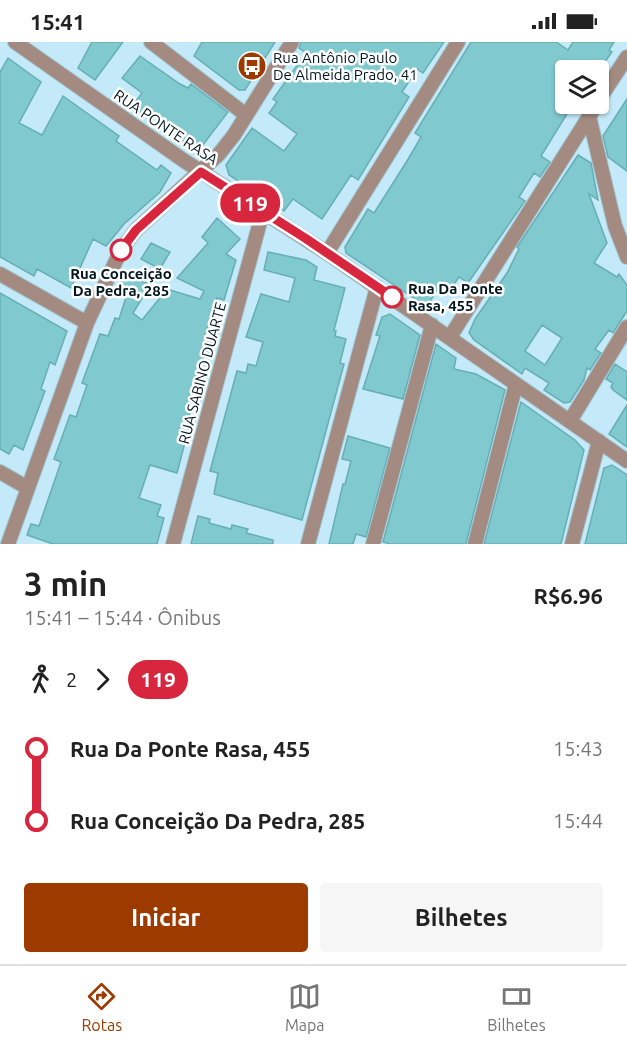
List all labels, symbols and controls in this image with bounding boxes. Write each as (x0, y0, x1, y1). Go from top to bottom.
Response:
text: 15:41 (30, 9, 85, 34)
place label: Rua Antônio Paulo De Almeida Prado, 41 (273, 49, 418, 83)
bus stop icon: Rua Antônio Paulo De Almeida Prado, 41 (236, 50, 268, 82)
map controls (555, 60, 609, 114)
button: layers (555, 60, 609, 114)
street label: RUA PONTE RASA (111, 86, 221, 168)
line badge: 119 (216, 184, 284, 222)
text: 119 (232, 191, 268, 215)
marker: Rua Conceição Da Pedra, 285 (110, 239, 132, 261)
place label: Rua Conceição Da Pedra, 285 (70, 265, 172, 299)
place label: Rua Da Ponte Rasa, 455 (408, 280, 503, 314)
marker: Rua Da Ponte Rasa, 455 (381, 286, 403, 308)
street label: RUA SABINO DUARTE (175, 300, 229, 446)
text: 3 min (24, 565, 107, 602)
text: R$6.96 (534, 583, 603, 608)
text: 15:41 – 15:44 · Ônibus (24, 606, 221, 629)
icon: walk (24, 663, 57, 696)
icon: forward (86, 663, 119, 696)
text: 119 (140, 667, 176, 691)
text: 2 (66, 668, 77, 691)
text: Rua Da Ponte Rasa, 455 (70, 736, 310, 761)
text: 15:43 (553, 737, 603, 760)
text: Rua Conceição Da Pedra, 285 (70, 808, 365, 833)
text: 15:44 (553, 809, 603, 832)
button: Iniciar (24, 883, 308, 952)
button: Bilhetes (320, 883, 603, 952)
tab: Rotas (81, 980, 122, 1034)
tab: Mapa (285, 980, 325, 1034)
tab: Bilhetes (487, 980, 546, 1034)

